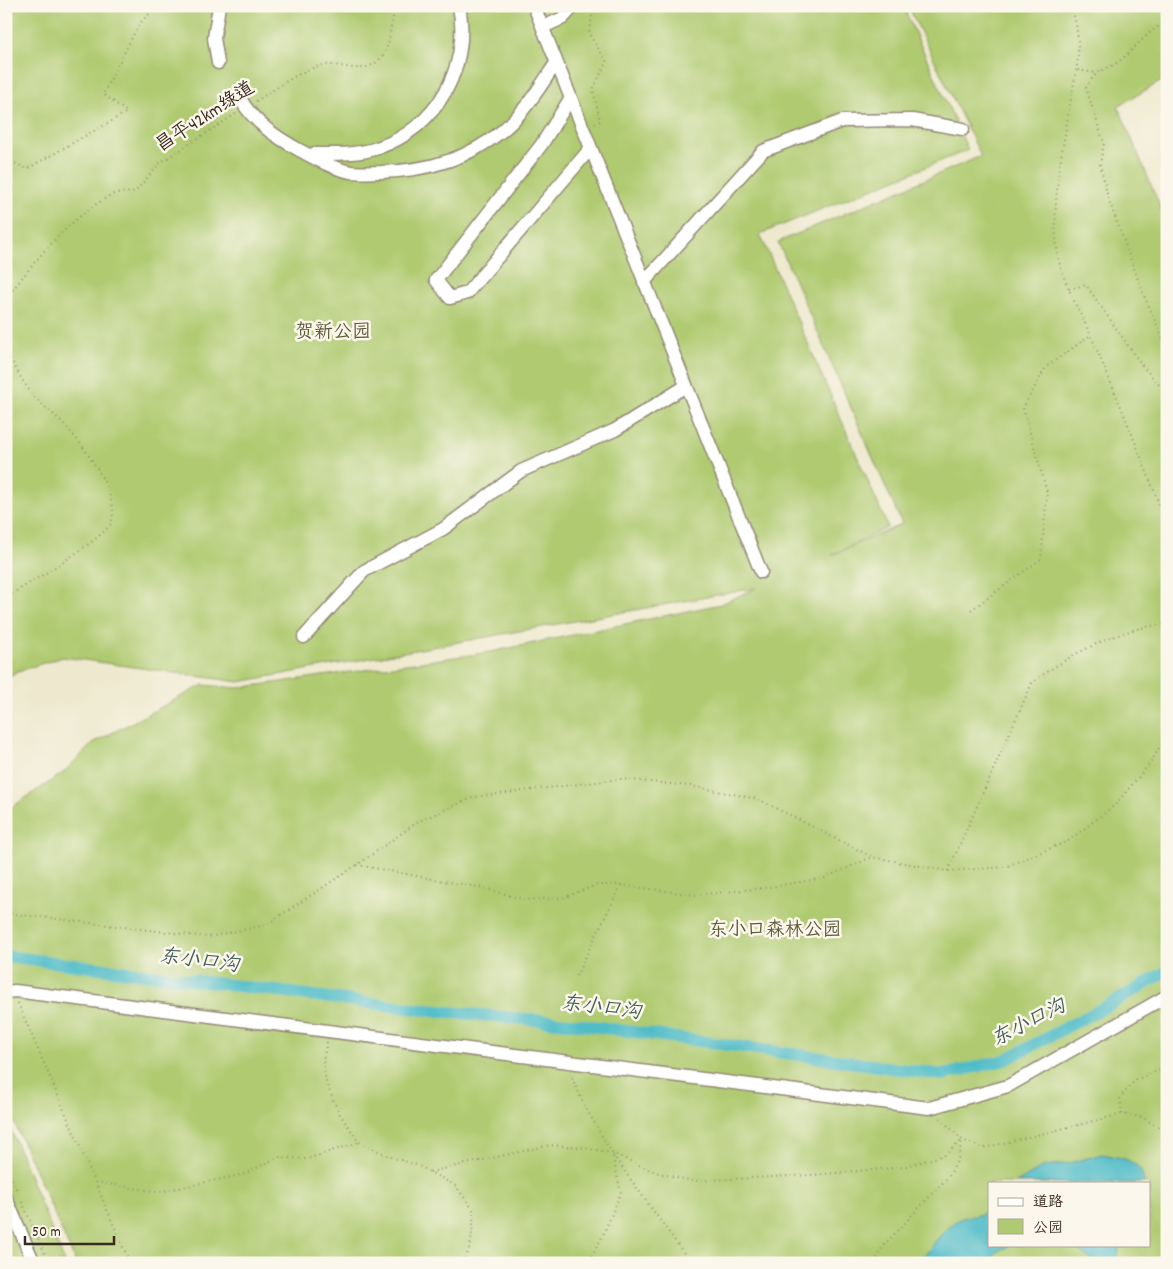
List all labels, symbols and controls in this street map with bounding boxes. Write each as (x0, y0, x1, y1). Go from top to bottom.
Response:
street label: 昌平42km绿道 (151, 76, 261, 160)
park label: 贺新公园 (295, 320, 371, 347)
park label: 东小口森林公园 (708, 918, 842, 945)
water label: 东小口沟 (158, 943, 242, 981)
water label: 东小口沟 (560, 990, 644, 1028)
water label: 东小口沟 (987, 992, 1073, 1055)
legend (988, 1182, 1150, 1246)
text: 道路 (1033, 1192, 1063, 1214)
scale bar (25, 1214, 114, 1246)
text: 公园 (1033, 1218, 1063, 1240)
text: 50 m (32, 1222, 61, 1244)

